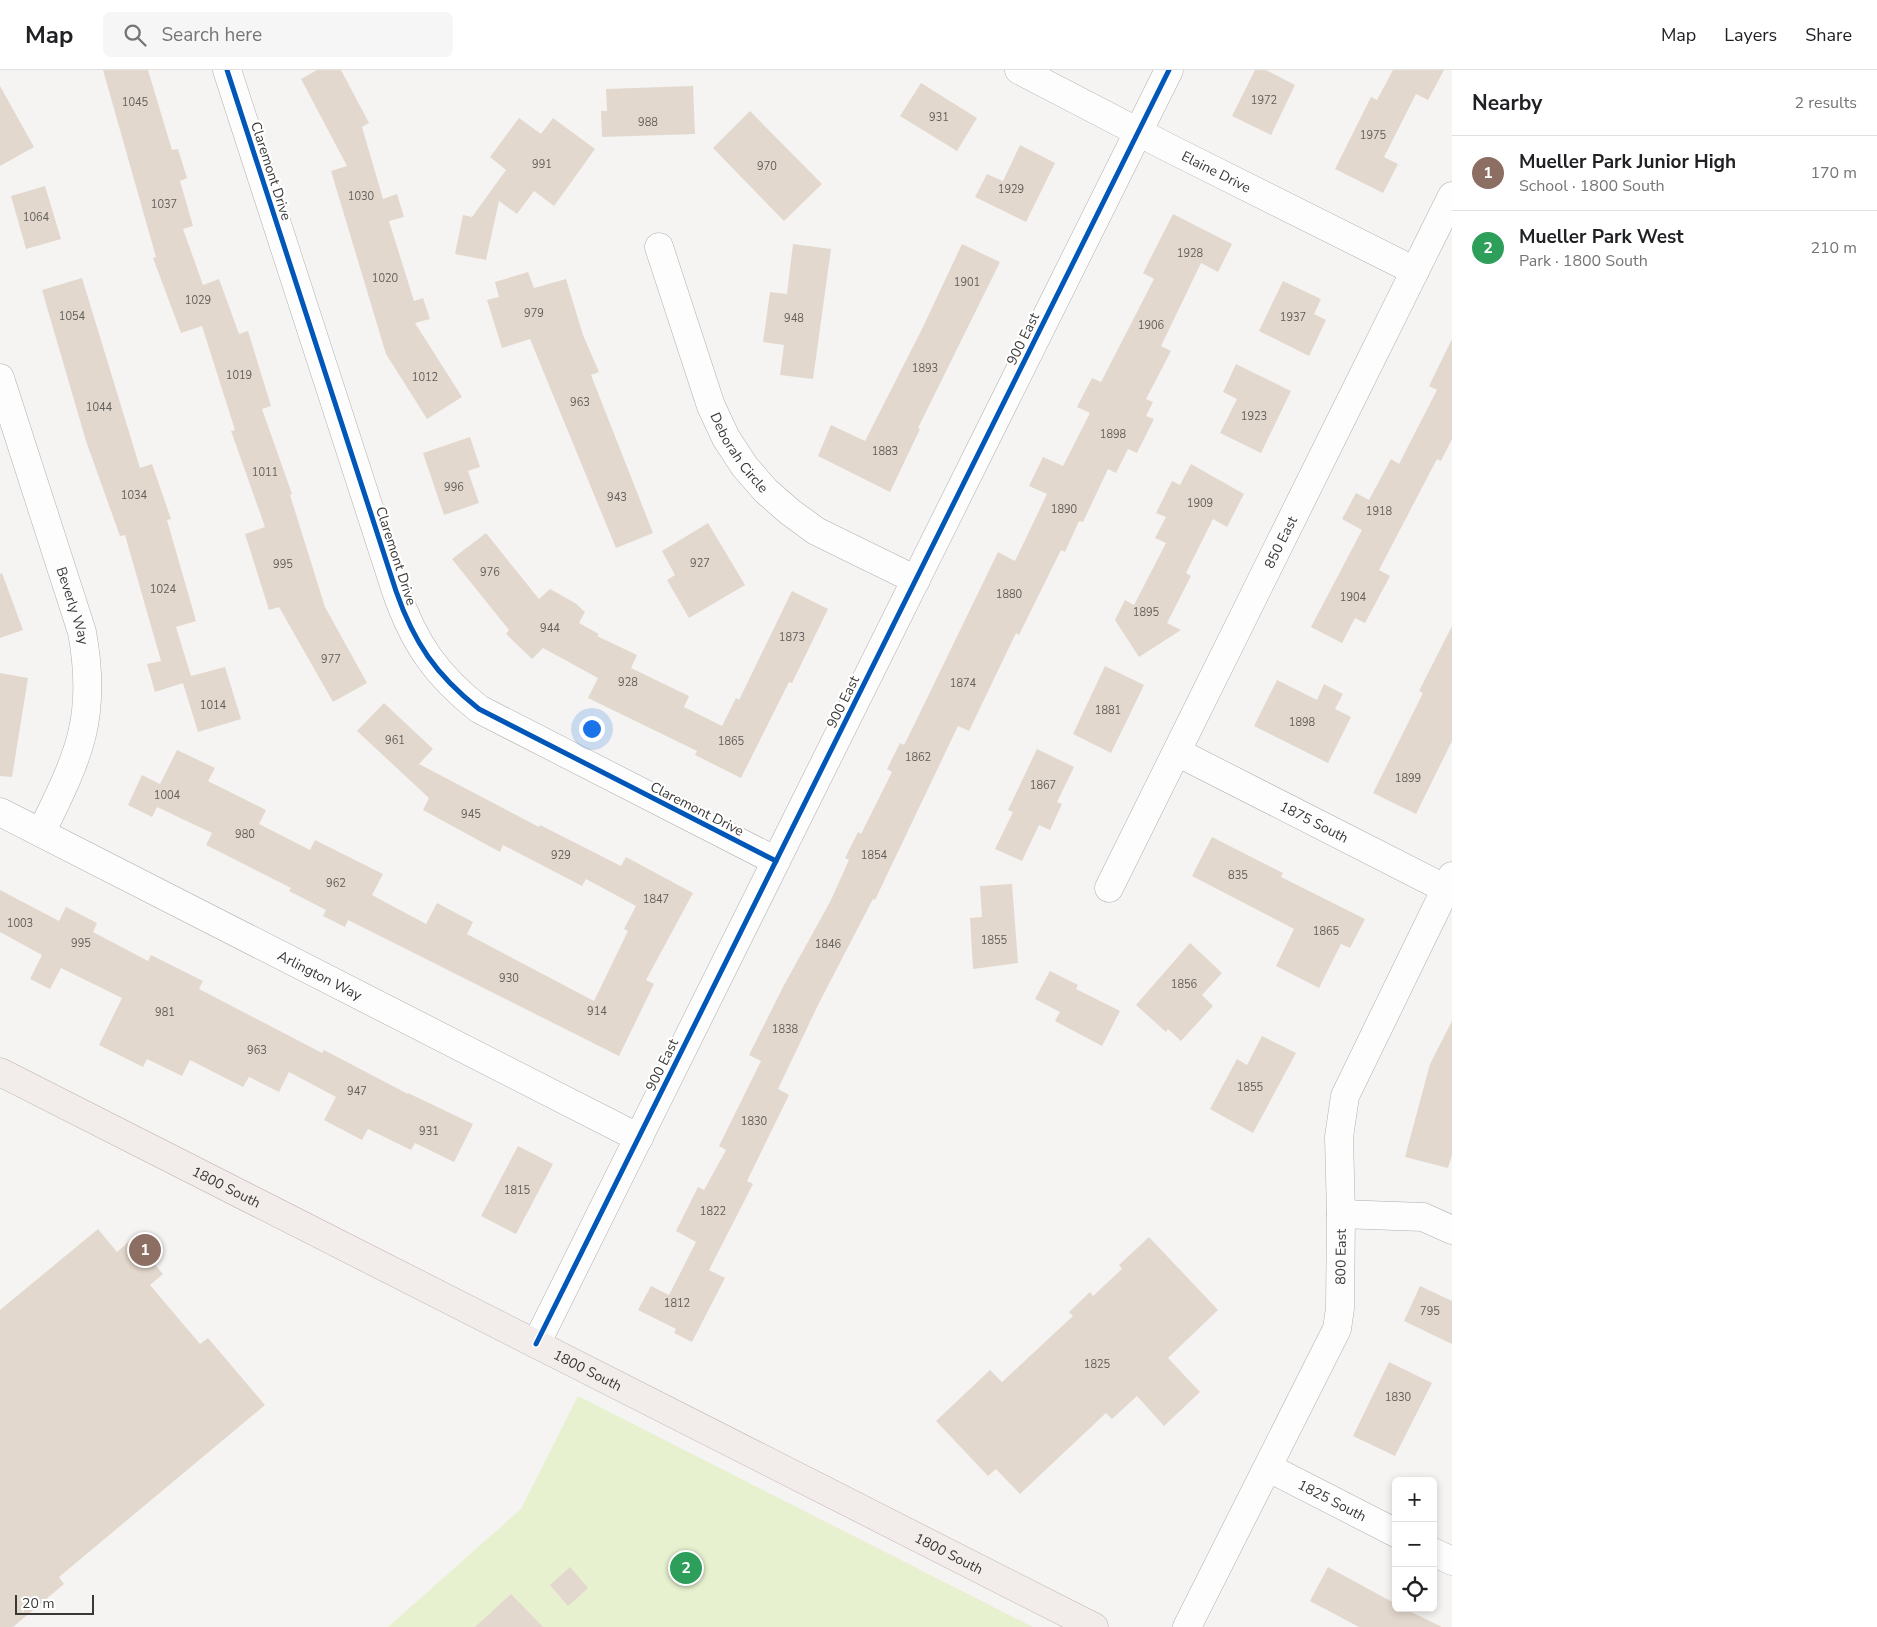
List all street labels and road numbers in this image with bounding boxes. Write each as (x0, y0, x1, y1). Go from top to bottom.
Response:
street label: Claremont Drive (246, 119, 296, 223)
street label: Elaine Drive (1178, 146, 1254, 197)
street label: 900 East (1002, 310, 1044, 368)
street label: Deborah Circle (706, 409, 773, 497)
street label: Claremont Drive (371, 504, 421, 608)
street label: 850 East (1260, 513, 1301, 571)
street label: Beverly Way (52, 564, 94, 647)
street label: 900 East (822, 673, 864, 731)
street label: Claremont Drive (647, 777, 747, 841)
street label: 1875 South (1277, 797, 1352, 847)
street label: Arlington Way (274, 946, 366, 1005)
street label: 900 East (641, 1036, 683, 1094)
street label: 1800 South (189, 1162, 264, 1212)
street label: 800 East (1331, 1229, 1350, 1285)
street label: 1800 South (550, 1345, 625, 1395)
street label: 1825 South (1295, 1475, 1370, 1526)
street label: 1800 South (911, 1528, 986, 1579)

